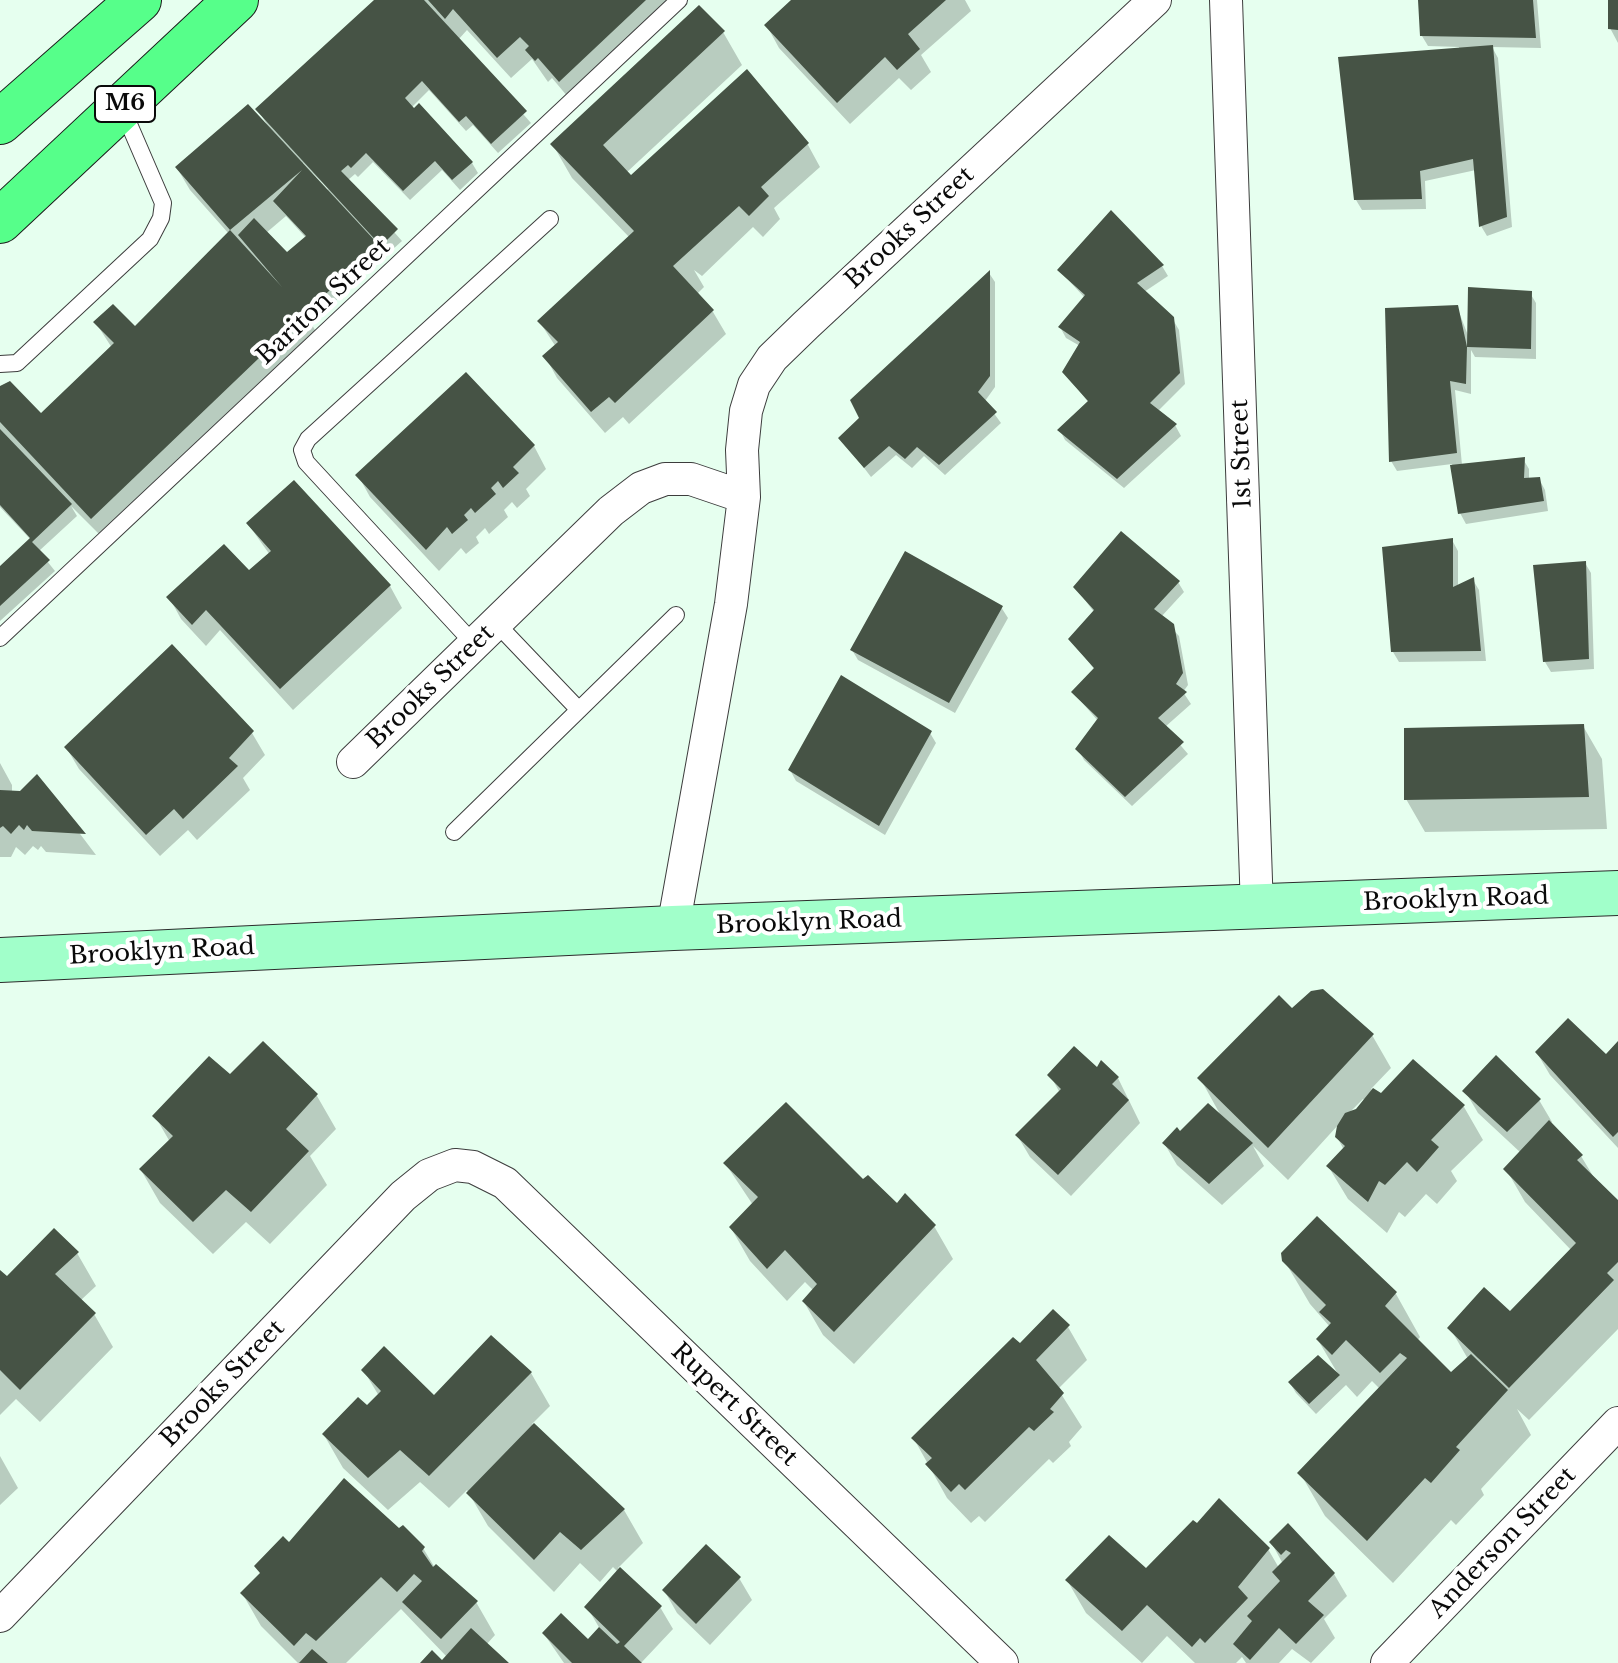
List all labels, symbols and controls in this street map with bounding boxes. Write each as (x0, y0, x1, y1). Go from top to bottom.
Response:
road number: M6 (95, 86, 155, 122)
street label: Brooks Street (840, 161, 980, 295)
street label: Bariton Street (251, 233, 397, 371)
street label: 1st Street (1226, 399, 1258, 509)
street label: Brooks Street (361, 619, 501, 755)
street label: Brooklyn Road (1363, 882, 1549, 918)
street label: Brooklyn Road (716, 905, 902, 941)
street label: Brooklyn Road (68, 933, 256, 971)
street label: Brooks Street (155, 1314, 291, 1454)
street label: Rupert Street (665, 1337, 803, 1473)
street label: Anderson Street (1424, 1462, 1582, 1624)

